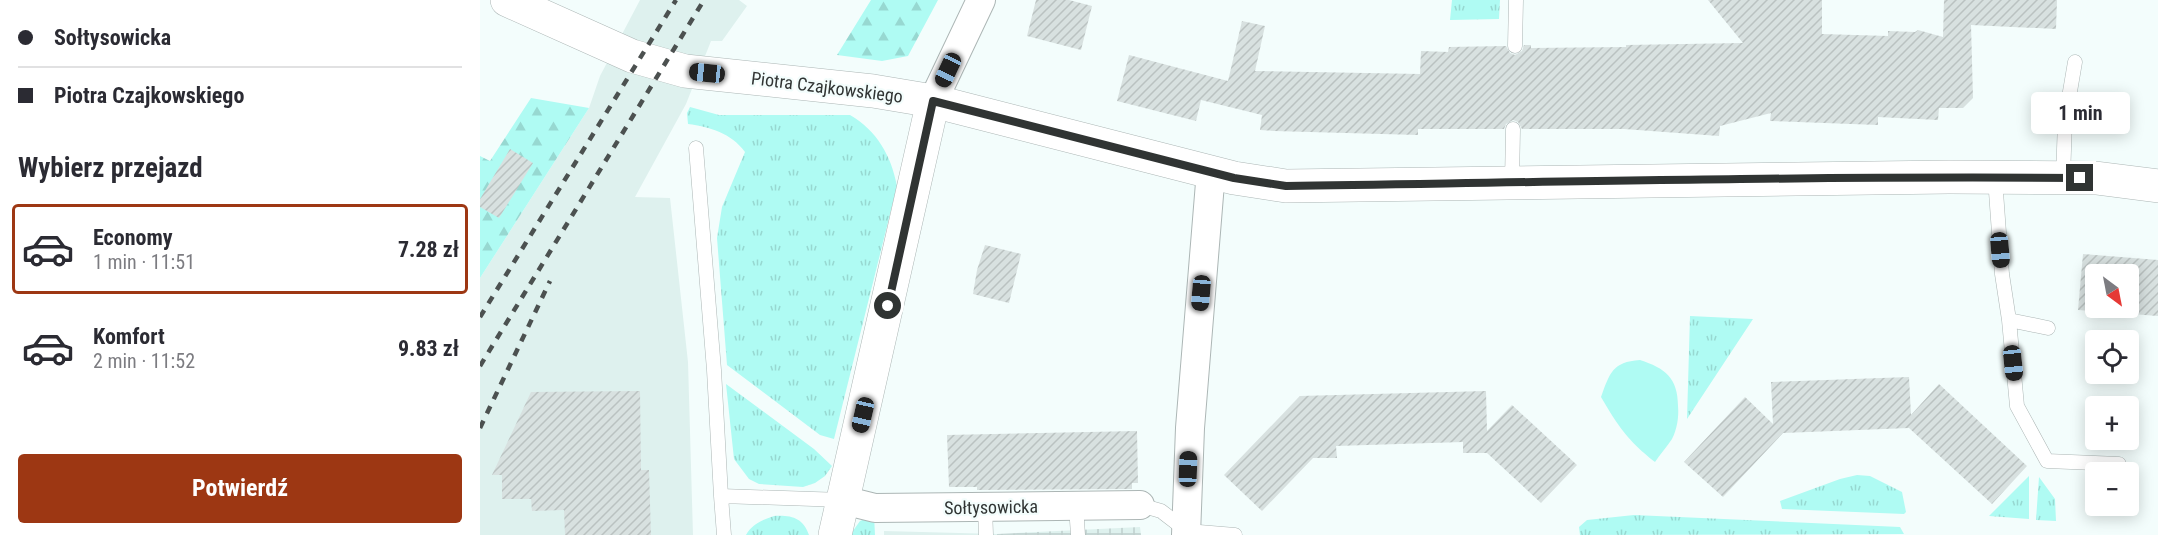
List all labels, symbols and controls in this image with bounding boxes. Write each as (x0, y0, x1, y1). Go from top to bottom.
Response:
text: Sołtysowicka (54, 25, 171, 50)
car (932, 50, 964, 90)
car (688, 62, 726, 84)
street label: Piotra Czajkowskiego (750, 67, 904, 107)
text: Piotra Czajkowskiego (54, 83, 244, 108)
callout: 1 min (2030, 91, 2130, 133)
text: 1 min (2058, 101, 2103, 125)
text: Wybierz przejazd (18, 152, 203, 184)
route end (2066, 164, 2093, 191)
icon: car (21, 222, 75, 276)
text: Economy (93, 225, 173, 250)
car (1989, 231, 2011, 269)
text: 7.28 zł (398, 237, 459, 262)
text: 1 min · 11:51 (93, 250, 195, 274)
north arrow (2085, 264, 2139, 318)
map controls (2085, 264, 2139, 516)
car (1190, 274, 1212, 312)
route start (874, 292, 901, 319)
icon: car (21, 321, 75, 375)
text: Komfort (93, 324, 165, 349)
button: locate (2085, 330, 2139, 384)
text: 9.83 zł (398, 336, 459, 361)
car (2002, 344, 2024, 382)
text: 2 min · 11:52 (93, 349, 195, 373)
car (850, 395, 876, 435)
button: + (2085, 396, 2139, 450)
car (1178, 451, 1198, 487)
button: Potwierdź (18, 454, 462, 523)
button: − (2085, 462, 2139, 516)
street label: Sołtysowicka (944, 496, 1038, 518)

